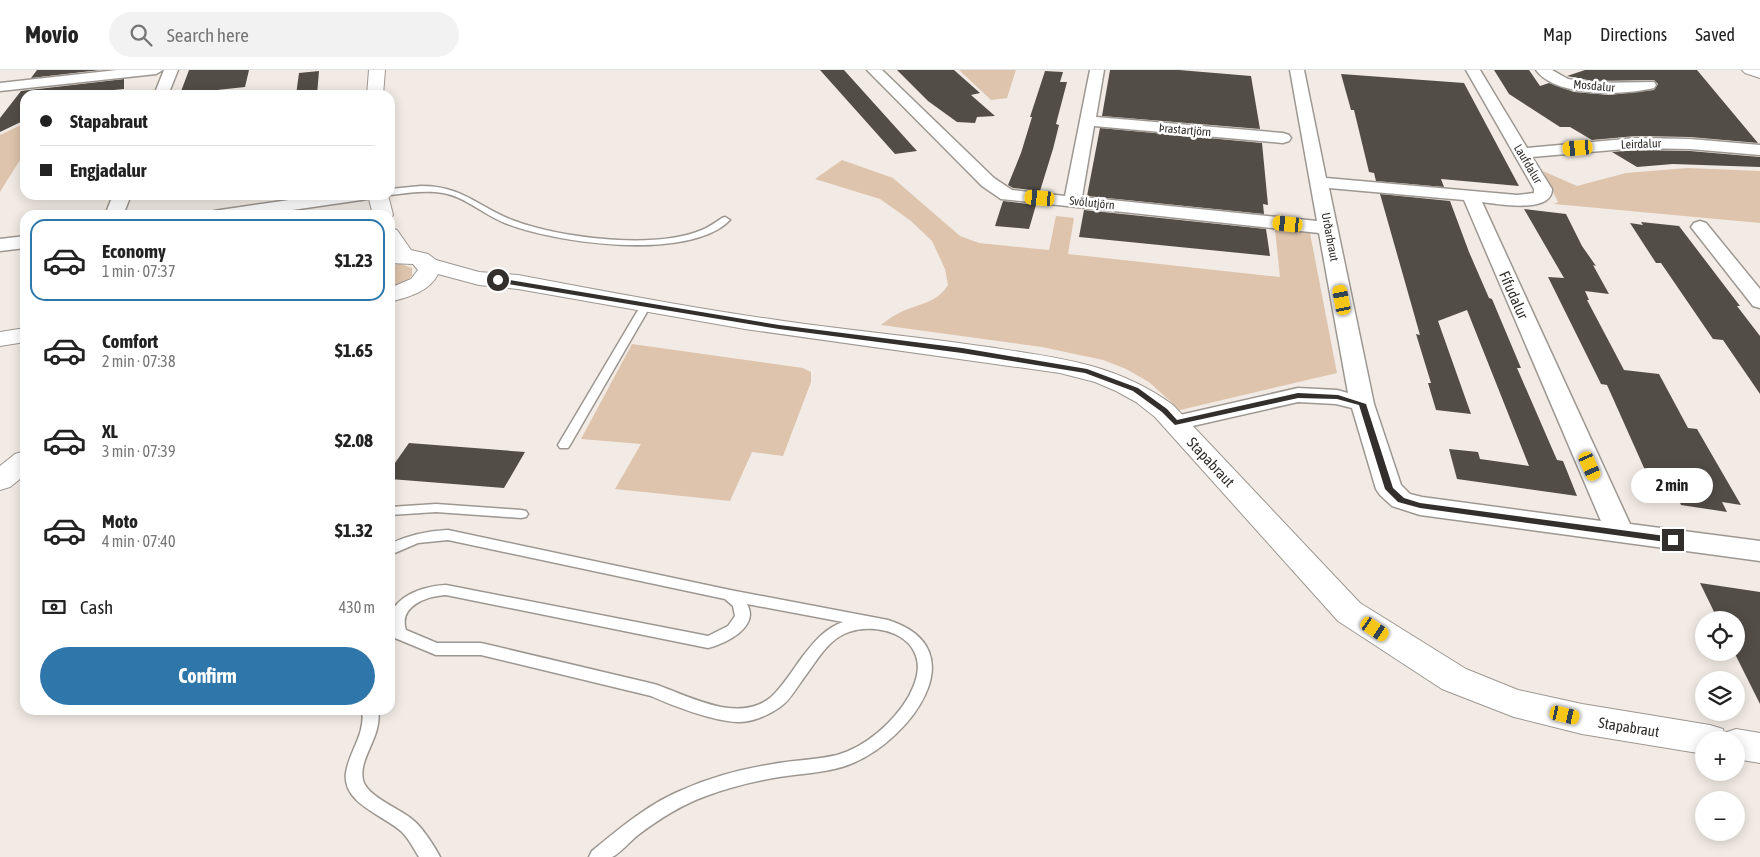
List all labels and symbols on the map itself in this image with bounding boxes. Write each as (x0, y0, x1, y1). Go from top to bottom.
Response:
street label: Mosdalur (1573, 77, 1616, 95)
street label: Þrastartjörn (1158, 121, 1212, 139)
street label: Leirdalur (1621, 136, 1662, 152)
car (1562, 139, 1593, 157)
street label: Laufdalur (1511, 142, 1545, 186)
car (1024, 189, 1055, 207)
street label: Svölutjörn (1069, 194, 1115, 212)
street label: Urðarbraut (1318, 212, 1342, 263)
car (1272, 215, 1303, 233)
street label: Fífudalur (1496, 268, 1532, 322)
route start (487, 269, 509, 291)
car (1331, 284, 1352, 316)
street label: Stapabraut (1184, 434, 1238, 490)
car (1577, 449, 1602, 483)
callout: 2 min (1632, 468, 1714, 502)
route end (1662, 529, 1684, 551)
car (1358, 614, 1391, 644)
car (1548, 704, 1581, 726)
street label: Stapabraut (1597, 714, 1661, 740)

